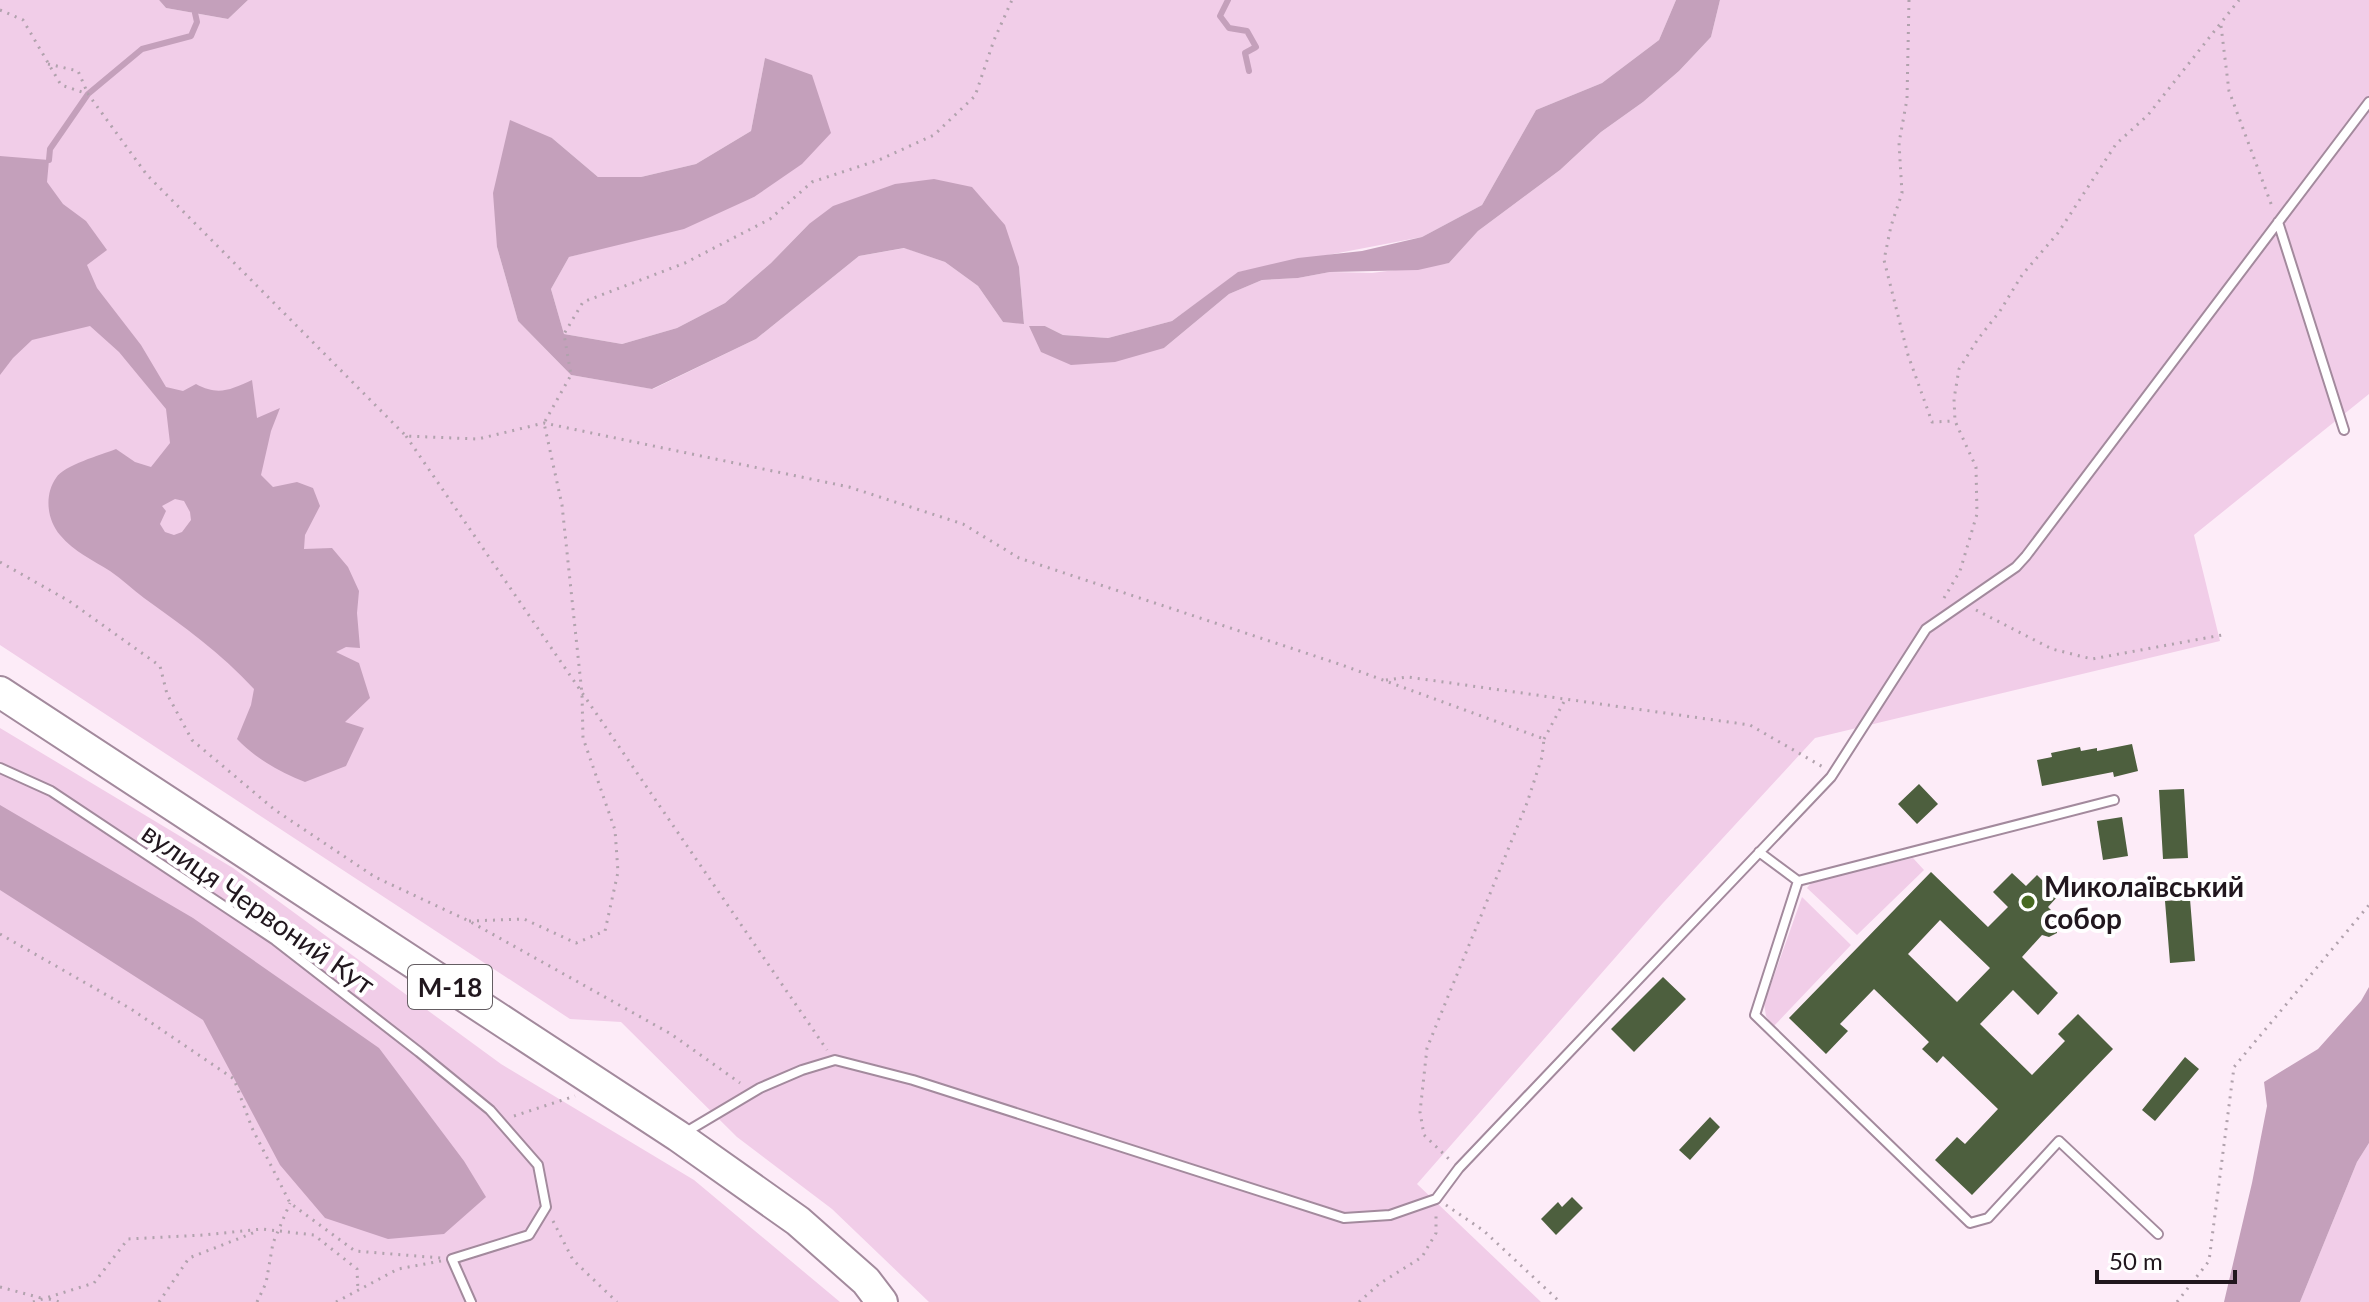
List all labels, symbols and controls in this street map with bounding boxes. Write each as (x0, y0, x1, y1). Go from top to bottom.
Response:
street label: вулиця Червоний Кут (136, 815, 382, 1001)
place label: Миколаївський собор (2044, 869, 2244, 935)
marker: Миколаївський собор (2019, 893, 2037, 911)
road number: М-18 (408, 965, 492, 1009)
scale bar (2097, 1234, 2235, 1284)
text: 50 m (2109, 1246, 2163, 1275)

